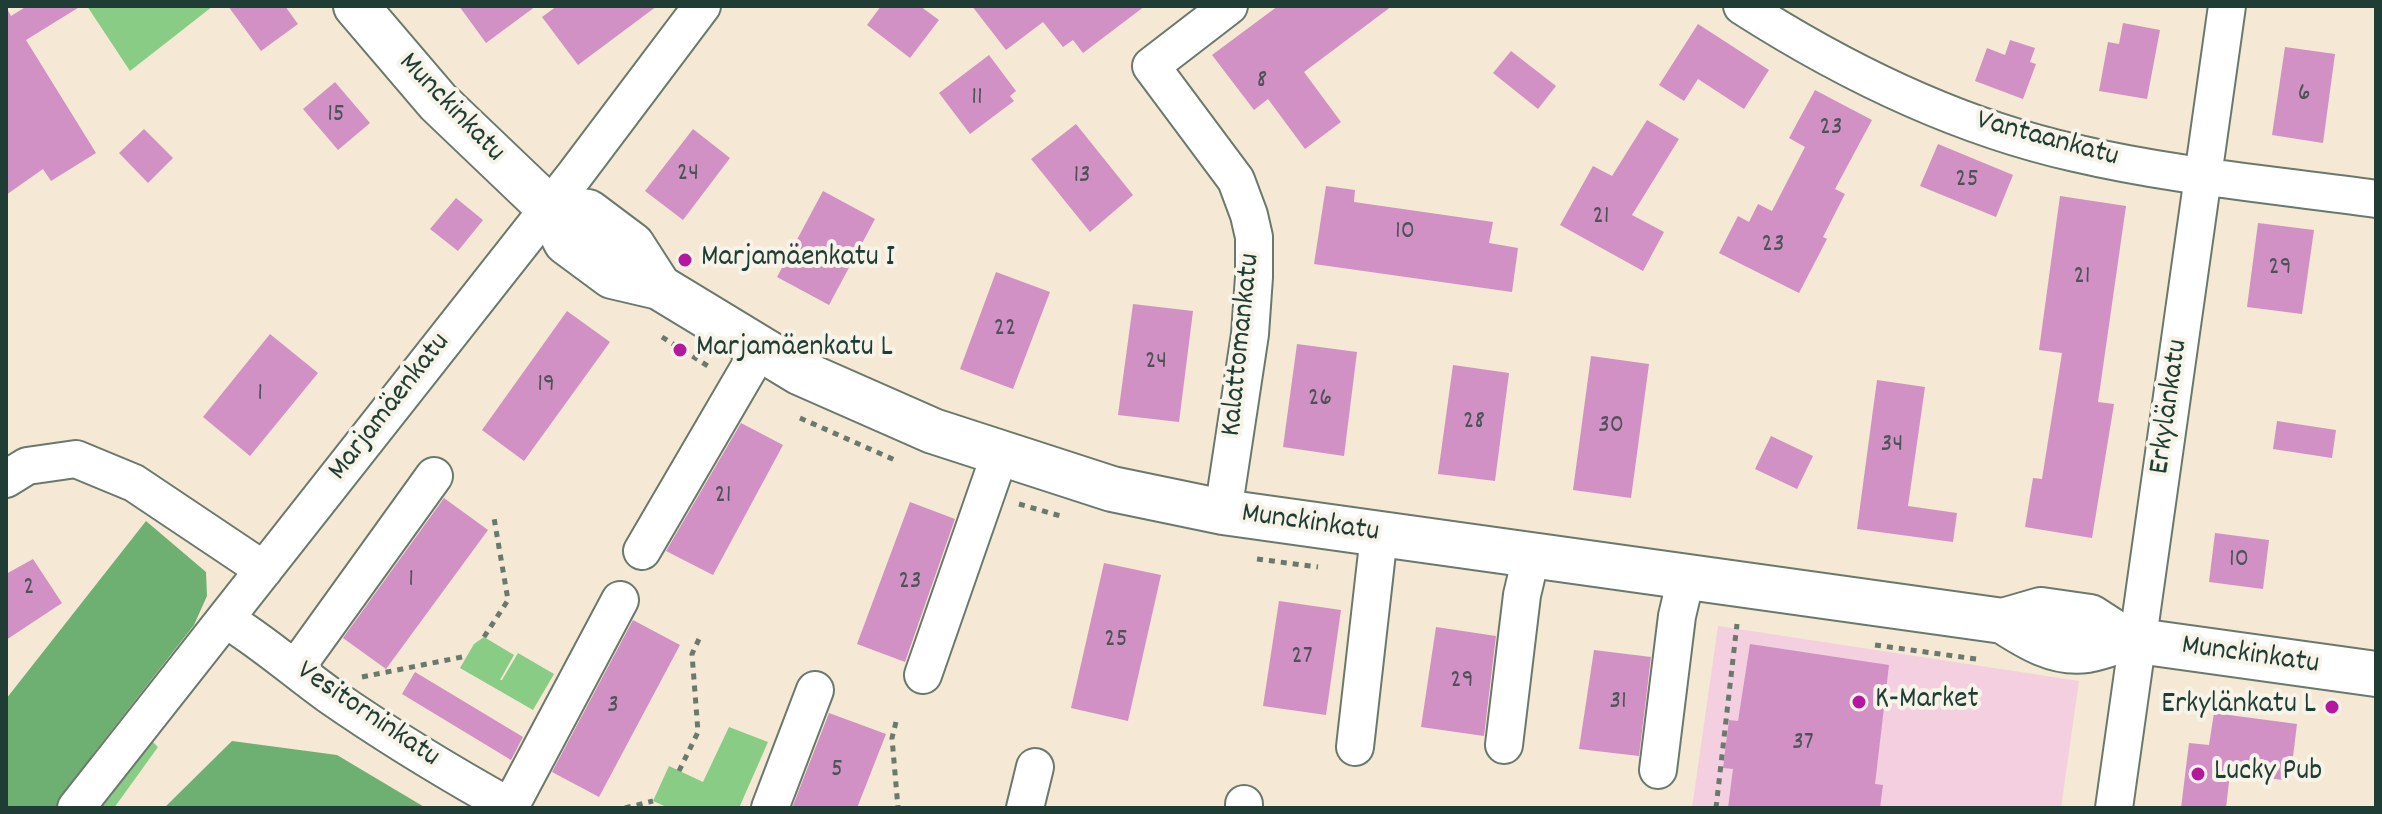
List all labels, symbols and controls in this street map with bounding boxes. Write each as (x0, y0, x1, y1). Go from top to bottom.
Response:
street label: Munckinkatu (389, 47, 511, 171)
house number: 8 (1257, 66, 1267, 98)
house number: 6 (2298, 79, 2310, 111)
house number: 11 (971, 83, 983, 115)
house number: 15 (327, 100, 345, 132)
street label: Vantaankatu (1972, 105, 2122, 177)
house number: 23 (1820, 113, 1842, 145)
house number: 24 (677, 159, 699, 191)
house number: 13 (1073, 161, 1091, 193)
house number: 25 (1955, 165, 1979, 197)
house number: 21 (1592, 202, 1610, 234)
house number: 10 (1395, 217, 1415, 249)
house number: 23 (1762, 230, 1784, 262)
place label: Marjamäenkatu I (701, 242, 895, 278)
marker: Marjamäenkatu I (676, 251, 694, 269)
street label: Kalattomankatu (1216, 252, 1270, 438)
house number: 29 (2268, 253, 2292, 285)
house number: 21 (2073, 262, 2091, 294)
house number: 22 (994, 314, 1016, 346)
street label: Marjamäenkatu (322, 327, 460, 489)
place label: Marjamäenkatu L (696, 332, 893, 368)
street label: Erkylänkatu (2144, 337, 2198, 477)
marker: Marjamäenkatu L (671, 341, 689, 359)
house number: 24 (1145, 347, 1167, 379)
house number: 19 (537, 370, 555, 402)
house number: 1 (257, 379, 263, 411)
house number: 26 (1308, 384, 1332, 416)
house number: 28 (1463, 407, 1485, 439)
house number: 30 (1598, 411, 1624, 443)
house number: 34 (1881, 430, 1903, 462)
house number: 21 (714, 481, 732, 513)
street label: Munckinkatu (1239, 498, 1381, 552)
house number: 10 (2229, 545, 2249, 577)
house number: 1 (408, 565, 414, 597)
house number: 23 (899, 567, 921, 599)
house number: 2 (23, 573, 35, 605)
house number: 25 (1104, 625, 1128, 657)
street label: Munckinkatu (2179, 630, 2321, 684)
house number: 27 (1291, 642, 1313, 674)
street label: Vesitorninkatu (289, 655, 445, 777)
house number: 29 (1450, 666, 1474, 698)
place label: K-Market (1875, 684, 1978, 720)
house number: 31 (1609, 687, 1627, 719)
place label: Erkylänkatu L (2161, 689, 2316, 725)
house number: 3 (607, 691, 619, 723)
marker: K-Market (1850, 693, 1868, 711)
marker: Erkylänkatu L (2323, 698, 2341, 716)
house number: 37 (1792, 728, 1814, 760)
house number: 5 (831, 755, 843, 787)
place label: Lucky Pub (2214, 756, 2322, 792)
marker: Lucky Pub (2189, 765, 2207, 783)

